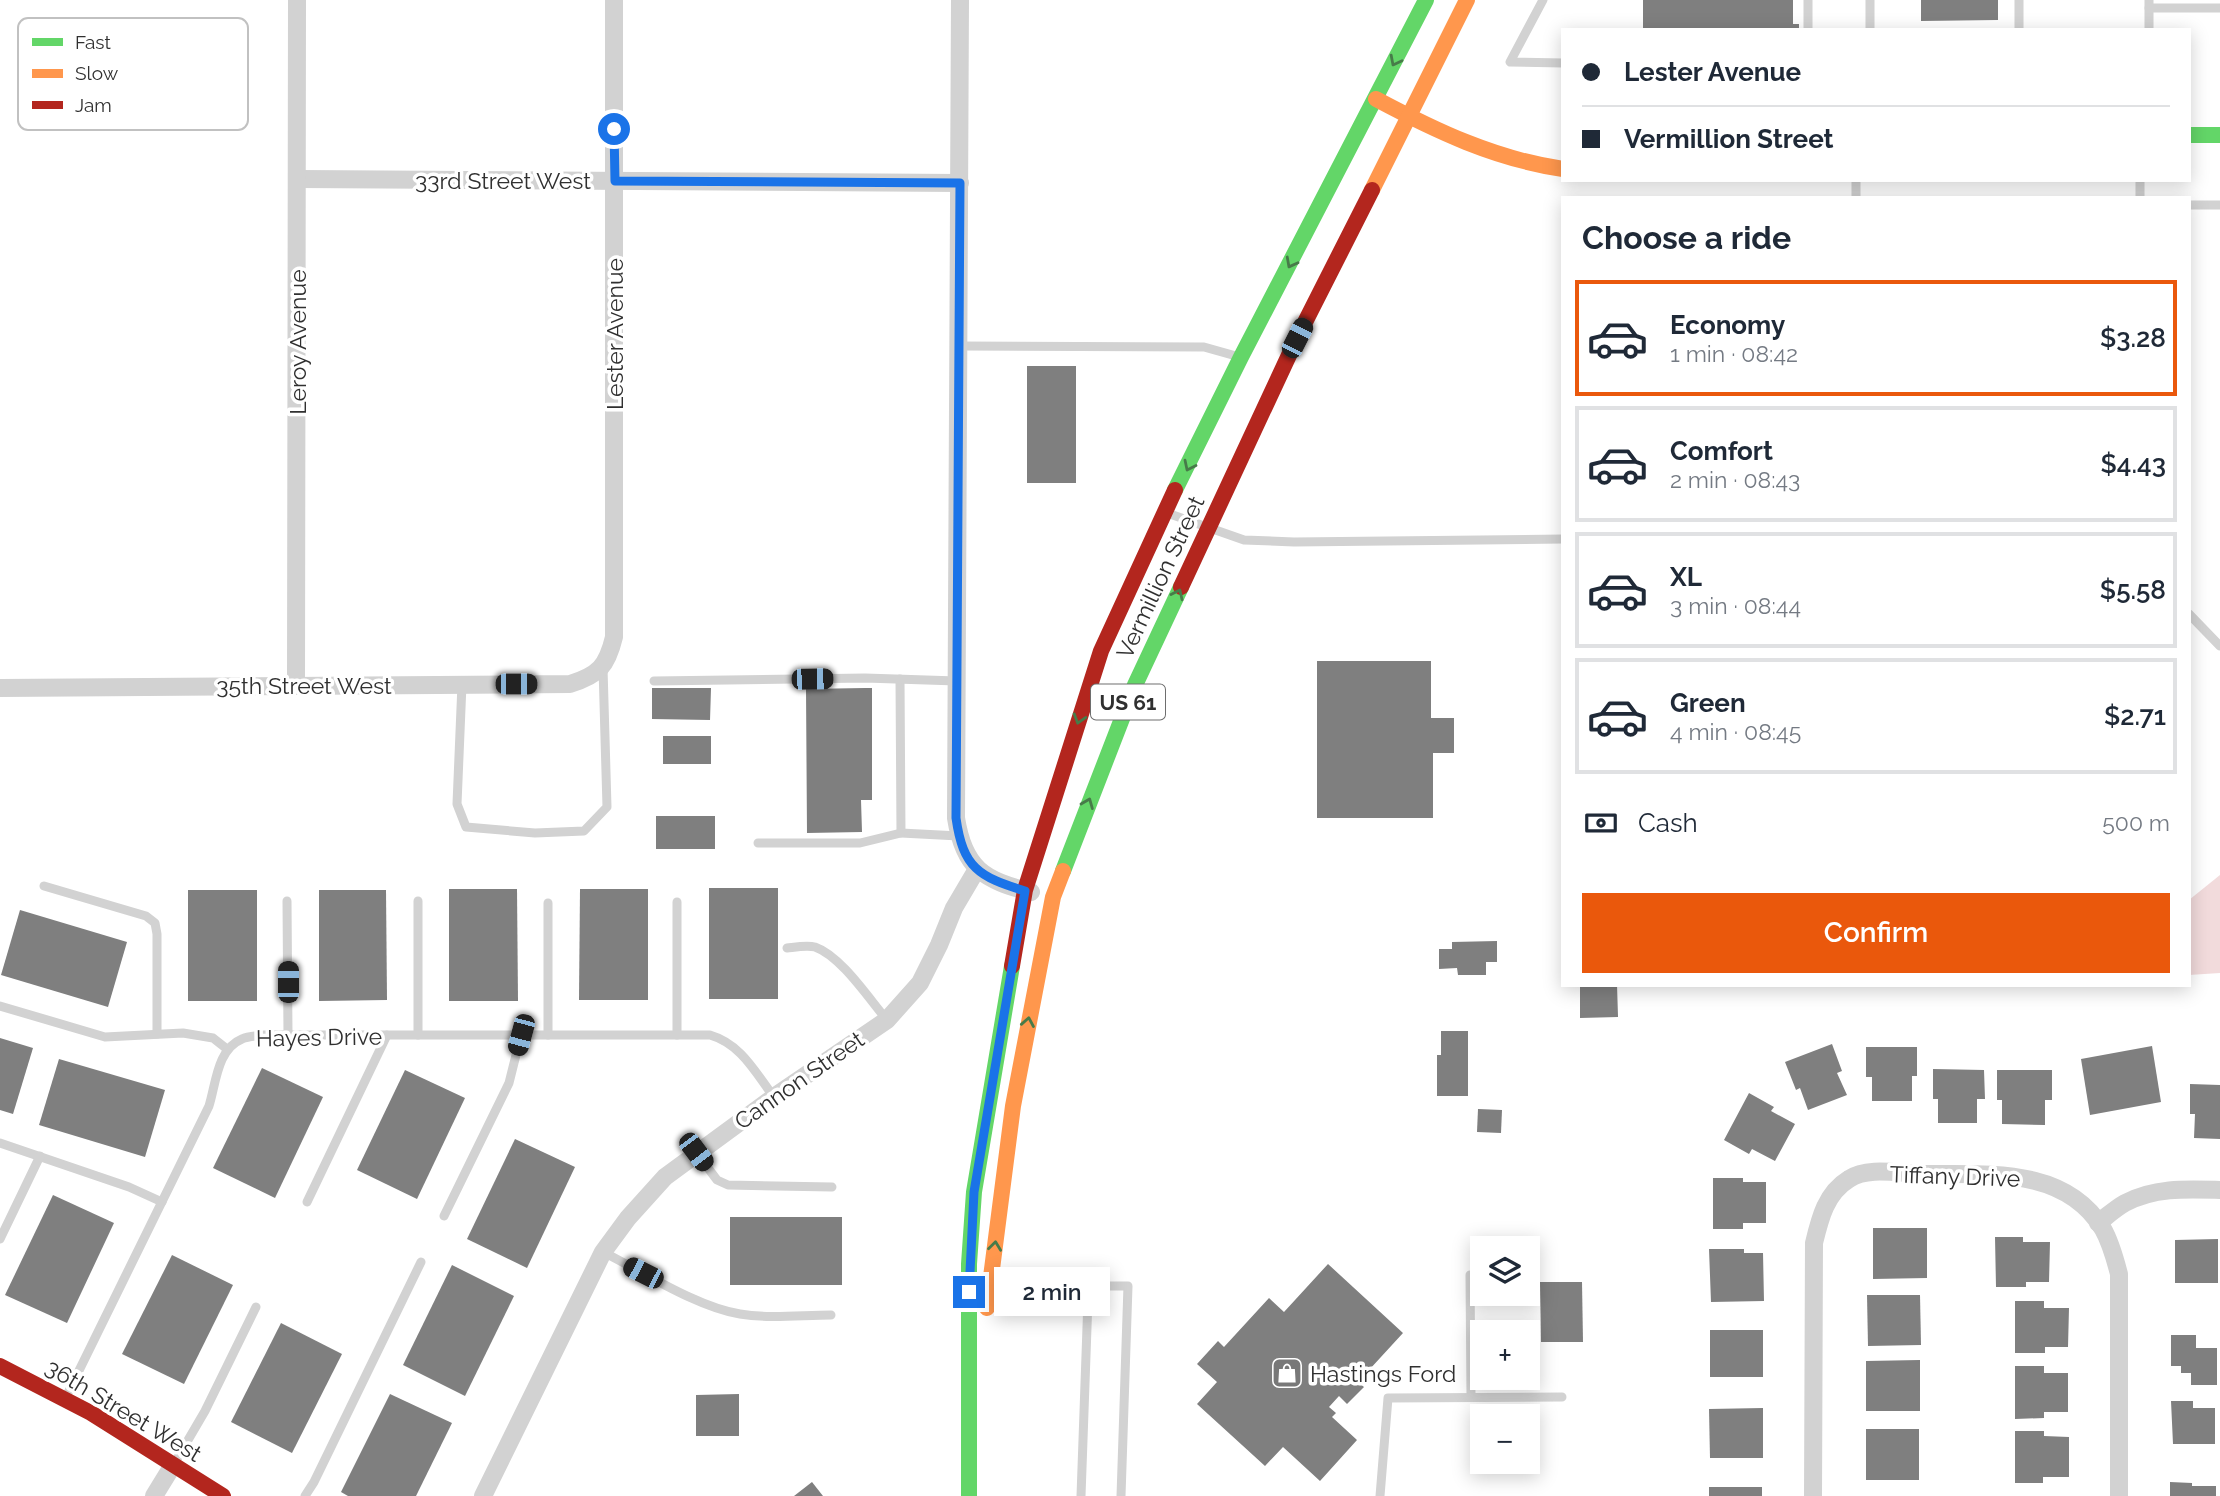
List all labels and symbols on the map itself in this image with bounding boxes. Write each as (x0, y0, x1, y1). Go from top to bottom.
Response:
legend (18, 18, 248, 130)
text: Fast (75, 31, 111, 53)
one-way arrow (1390, 54, 1404, 66)
text: Slow (75, 62, 119, 84)
text: Jam (75, 94, 112, 116)
route start (598, 113, 630, 145)
street label: 33rd Street West (415, 167, 591, 194)
one-way arrow (1285, 256, 1299, 268)
street label: Lester Avenue (601, 258, 628, 410)
street label: Leroy Avenue (284, 269, 311, 415)
car (1279, 315, 1316, 361)
one-way arrow (1183, 459, 1197, 471)
street label: Vermillion Street (1111, 491, 1210, 662)
one-way arrow (1169, 589, 1183, 601)
car (791, 668, 834, 690)
street label: 35th Street West (216, 672, 392, 699)
car (496, 674, 538, 695)
road number: US 61 (1091, 684, 1165, 720)
one-way arrow (1073, 713, 1087, 725)
one-way arrow (1080, 797, 1094, 809)
car (278, 961, 299, 1003)
car (506, 1012, 537, 1058)
one-way arrow (1020, 1016, 1035, 1027)
street label: Hayes Drive (256, 1022, 382, 1052)
street label: Cannon Street (729, 1025, 869, 1135)
car (675, 1129, 718, 1175)
street label: Tiffany Drive (1889, 1160, 2021, 1192)
one-way arrow (987, 1241, 1002, 1252)
car (620, 1254, 667, 1292)
callout: 2 min (993, 1268, 1109, 1316)
route end (953, 1276, 985, 1308)
street label: 36th Street West (41, 1353, 207, 1467)
shop icon: Hastings Ford (1270, 1356, 1304, 1390)
place label: Hastings Ford (1310, 1360, 1456, 1387)

